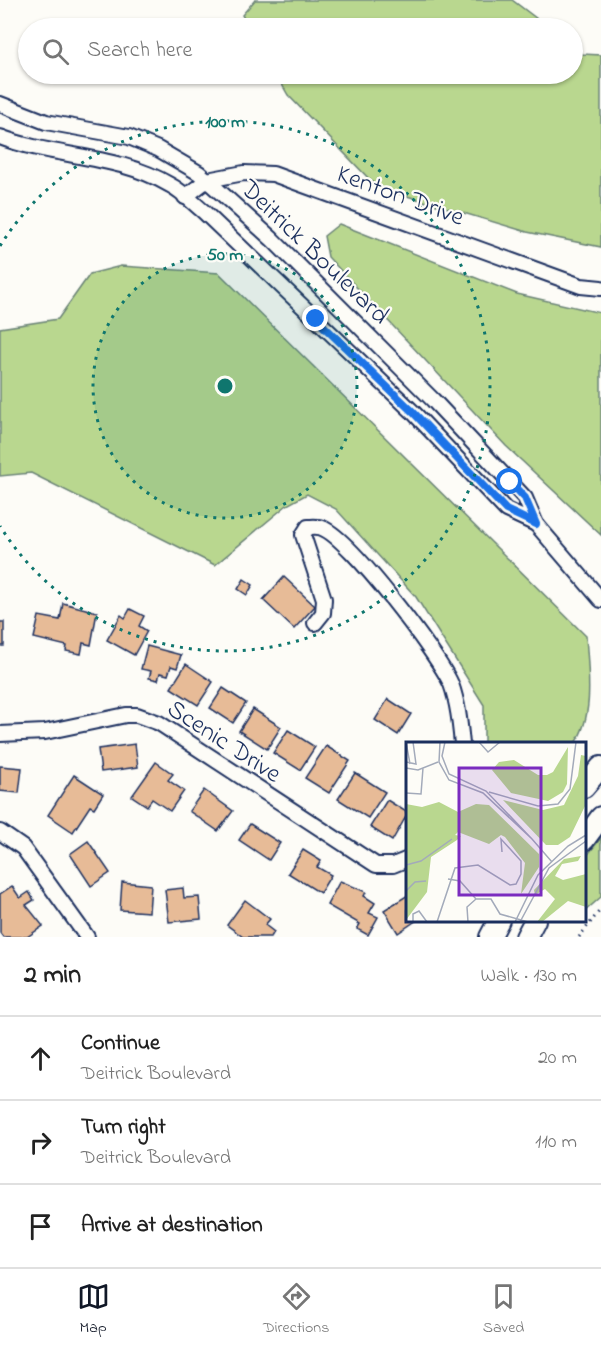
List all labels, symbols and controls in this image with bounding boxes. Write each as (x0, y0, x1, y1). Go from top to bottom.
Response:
search box (18, 18, 583, 84)
icon: search (39, 35, 72, 68)
text: Search here (87, 35, 192, 67)
text: 100 m (205, 110, 245, 136)
street label: Kenton Drive (331, 156, 469, 238)
street label: Deitrick Boulevard (230, 171, 397, 335)
text: 50 m (207, 243, 243, 269)
route end (302, 305, 328, 331)
centre of rings (215, 376, 235, 396)
route start (496, 468, 522, 494)
street label: Scenic Drive (159, 691, 288, 794)
inset map (406, 742, 586, 922)
text: 2 min (24, 957, 81, 995)
text: Walk · 130 m (481, 962, 577, 991)
text: Continue (81, 1028, 160, 1060)
icon: ahead (24, 1042, 57, 1075)
text: 20 m (538, 1044, 577, 1073)
text: Deitrick Boulevard (81, 1060, 231, 1089)
text: Turn right (81, 1112, 166, 1144)
icon: right (24, 1126, 57, 1159)
text: 110 m (535, 1128, 577, 1157)
text: Deitrick Boulevard (81, 1144, 231, 1173)
icon: arrive (24, 1210, 57, 1243)
text: Arrive at destination (81, 1210, 263, 1242)
tab: Map (77, 1280, 110, 1340)
tab: Directions (263, 1280, 329, 1340)
tab: Saved (483, 1280, 524, 1340)

